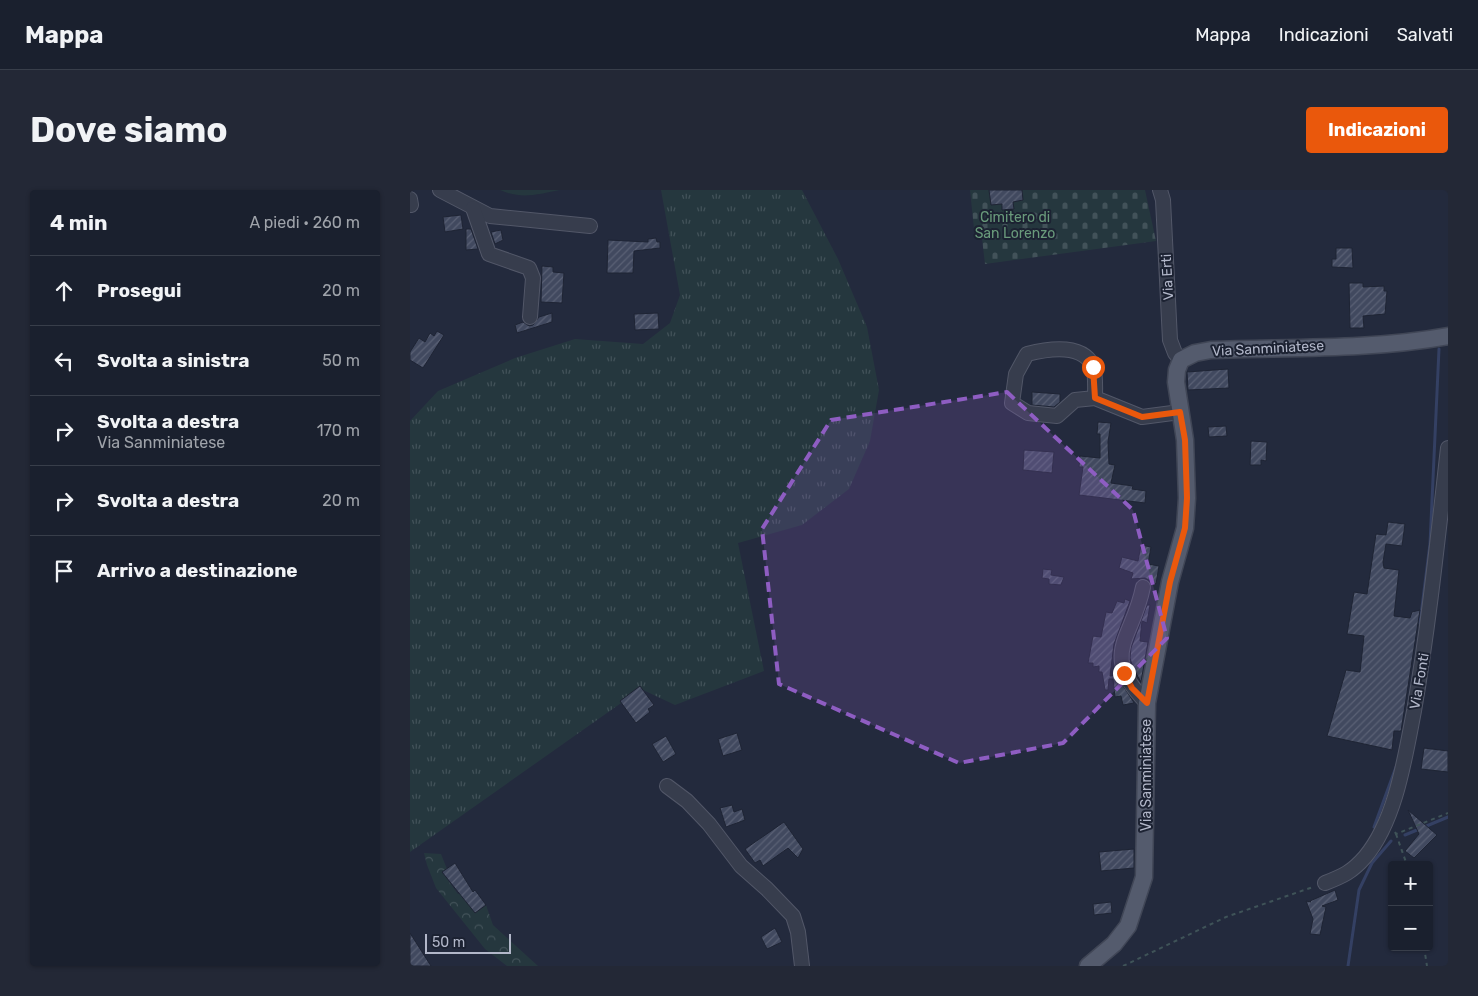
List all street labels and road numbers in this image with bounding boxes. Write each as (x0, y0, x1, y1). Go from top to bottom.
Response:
street label: Via Erti (1158, 253, 1177, 301)
street label: Via Sanminiatese (1212, 337, 1325, 360)
street label: Via Fonti (1406, 652, 1433, 711)
street label: Via Sanminiatese (1138, 719, 1155, 831)

